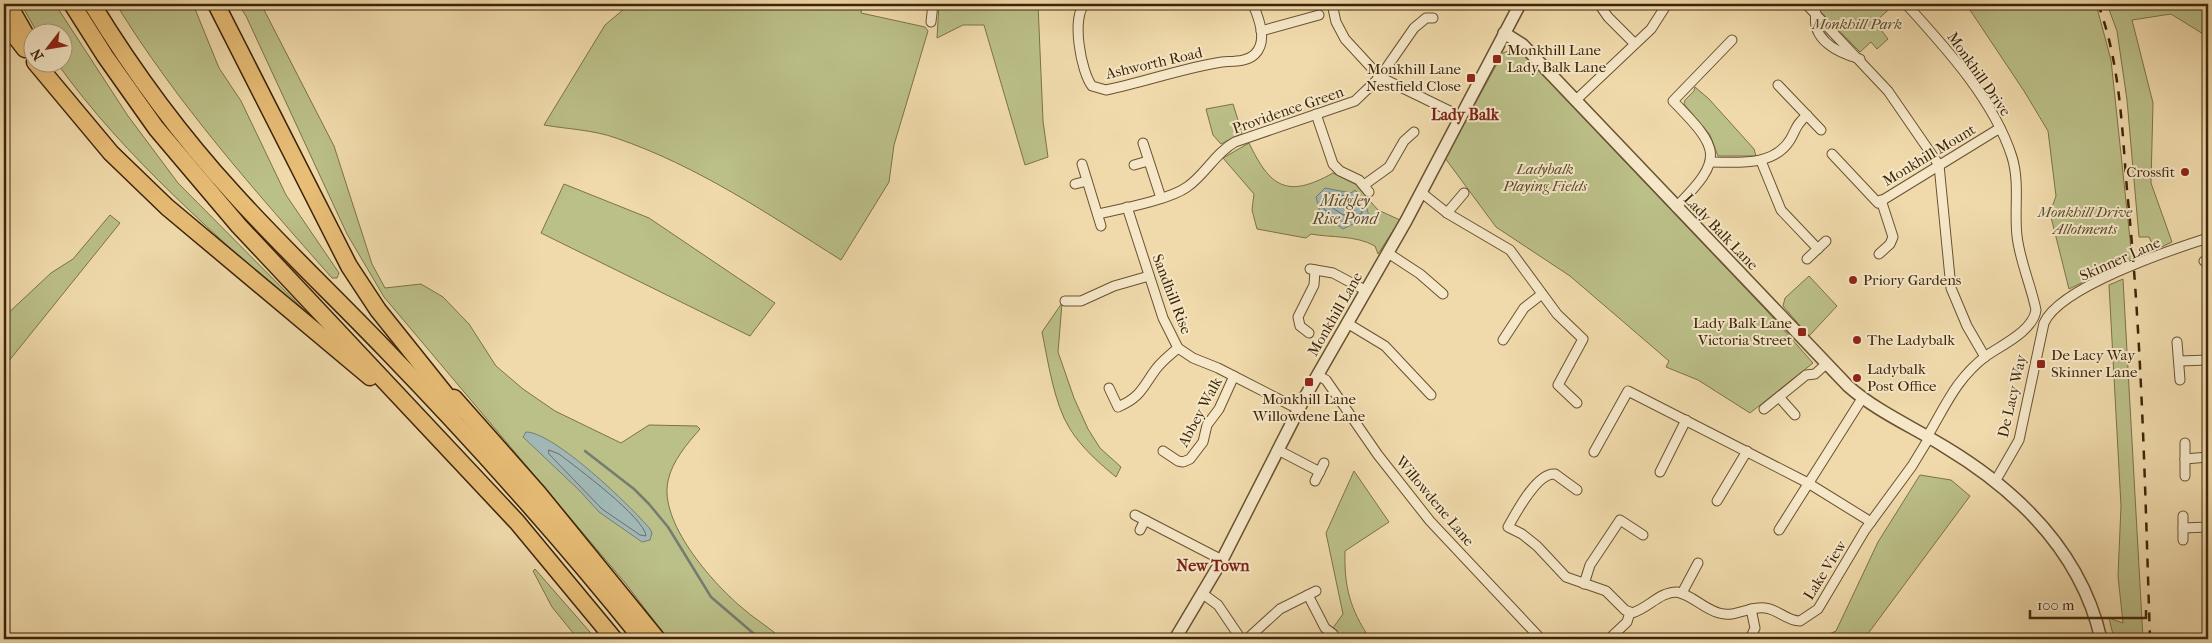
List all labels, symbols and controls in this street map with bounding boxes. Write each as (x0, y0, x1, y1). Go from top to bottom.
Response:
park label: Monkhill Park (1811, 15, 1902, 33)
north arrow (22, 22, 72, 72)
street label: Monkhill Drive (1943, 28, 2015, 120)
place label: Monkhill Lane Lady Balk Lane (1507, 41, 1607, 76)
street label: Ashworth Road (1103, 43, 1205, 83)
text: N (27, 45, 47, 63)
marker: Monkhill Lane Lady Balk Lane (1491, 53, 1503, 65)
place label: Monkhill Lane Nestfield Close (1366, 60, 1462, 95)
marker: Monkhill Lane Nestfield Close (1465, 72, 1477, 84)
street label: Providence Green (1230, 82, 1346, 137)
district label: Lady Balk (1431, 105, 1500, 125)
street label: Monkhill Mount (1879, 120, 1979, 190)
park label: Ladybalk Playing Fields (1502, 160, 1587, 195)
place label: Crossfit (2126, 163, 2176, 181)
marker: Crossfit (2179, 166, 2191, 178)
street label: Lady Balk Lane (1680, 190, 1762, 274)
water label: Midgley Rise Pond (1311, 191, 1379, 228)
park label: Monkhill Drive Allotments (2037, 203, 2133, 238)
street label: Skinner Lane (2077, 233, 2164, 285)
street label: Sandhill Rise (1149, 251, 1196, 337)
street label: Monkhill Lane (1304, 268, 1367, 359)
place label: Priory Gardens (1863, 271, 1962, 289)
marker: Priory Gardens (1847, 274, 1859, 286)
place label: Lady Balk Lane Victoria Street (1693, 314, 1793, 349)
marker: Lady Balk Lane Victoria Street (1796, 326, 1808, 338)
place label: The Ladybalk (1867, 331, 1955, 349)
marker: The Ladybalk (1851, 334, 1863, 346)
place label: De Lacy Way Skinner Lane (2051, 346, 2138, 381)
street label: De Lacy Way (1994, 352, 2030, 439)
marker: De Lacy Way Skinner Lane (2035, 358, 2047, 370)
place label: Ladybalk Post Office (1867, 360, 1937, 395)
marker: Ladybalk Post Office (1851, 372, 1863, 384)
street label: Abbey Walk (1174, 374, 1226, 451)
marker: Monkhill Lane Willowdene Lane (1303, 376, 1315, 388)
place label: Monkhill Lane Willowdene Lane (1252, 390, 1366, 425)
street label: Willowdene Lane (1391, 451, 1478, 550)
street label: Lake View (1800, 536, 1851, 603)
district label: New Town (1176, 556, 1250, 575)
scale bar (2030, 588, 2146, 620)
text: 100 m (2037, 596, 2075, 614)

